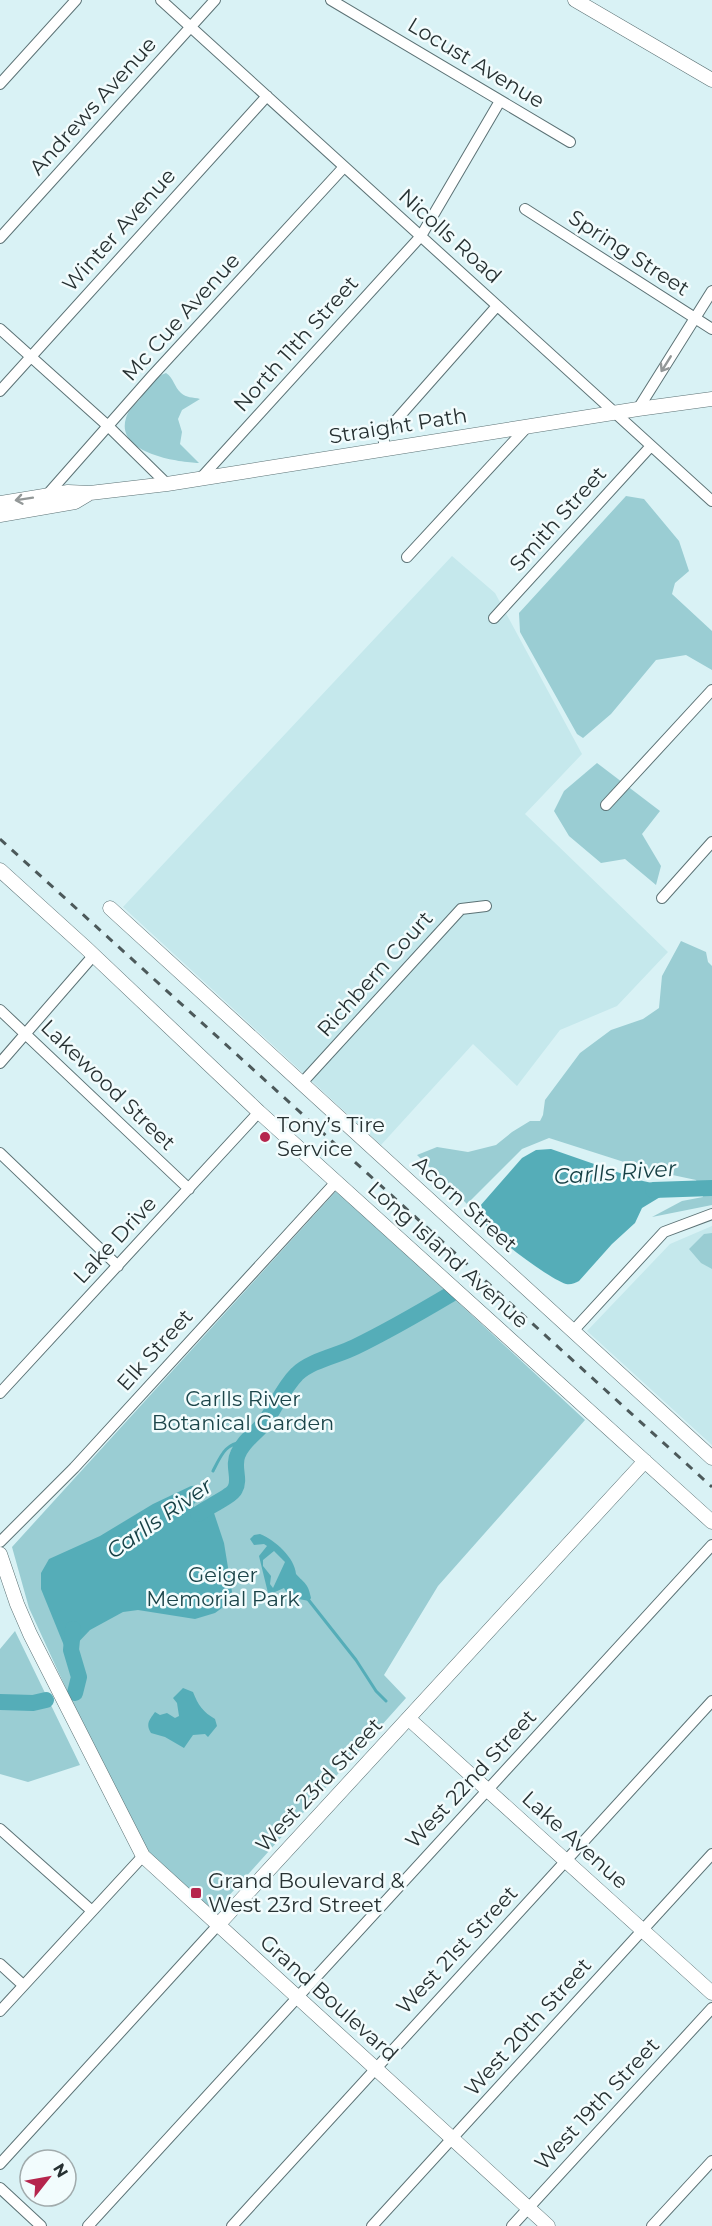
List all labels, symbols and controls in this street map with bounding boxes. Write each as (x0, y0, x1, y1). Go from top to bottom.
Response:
street label: Locust Avenue (403, 12, 549, 113)
street label: Andrews Avenue (24, 31, 161, 180)
street label: Winter Avenue (57, 163, 180, 296)
street label: Nicolls Road (394, 183, 507, 288)
street label: Spring Street (564, 204, 694, 301)
street label: Mc Cue Avenue (117, 248, 245, 386)
street label: North 11th Street (228, 271, 363, 417)
one-way arrow (660, 355, 673, 372)
street label: Straight Path (327, 402, 469, 449)
street label: Smith Street (504, 461, 611, 576)
one-way arrow (14, 494, 34, 505)
street label: Richbern Court (312, 906, 438, 1042)
street label: Lakewood Street (36, 1014, 181, 1155)
place label: Tony’s Tire Service (277, 1112, 385, 1161)
marker: Tony’s Tire Service (258, 1130, 272, 1144)
street label: Acorn Street (408, 1150, 522, 1257)
water label: Carlls River (553, 1155, 678, 1190)
street label: Long Island Avenue (363, 1176, 534, 1333)
street label: Lake Drive (68, 1191, 161, 1288)
street label: Elk Street (111, 1304, 198, 1396)
park label: Carlls River Botanical Garden (152, 1386, 334, 1435)
water label: Carlls River (101, 1471, 218, 1565)
park label: Geiger Memorial Park (146, 1562, 300, 1611)
street label: West 22nd Street (400, 1704, 541, 1853)
street label: West 23rd Street (250, 1712, 387, 1857)
street label: Lake Avenue (517, 1785, 634, 1894)
place label: Grand Boulevard & West 23rd Street (208, 1868, 405, 1917)
street label: West 21st Street (391, 1880, 523, 2019)
marker: Grand Boulevard & West 23rd Street (189, 1886, 203, 1900)
street label: Grand Boulevard (255, 1929, 404, 2066)
street label: West 20th Street (459, 1953, 596, 2101)
street label: West 19th Street (529, 2032, 664, 2175)
north arrow (18, 2148, 78, 2208)
text: N (49, 2160, 72, 2181)

